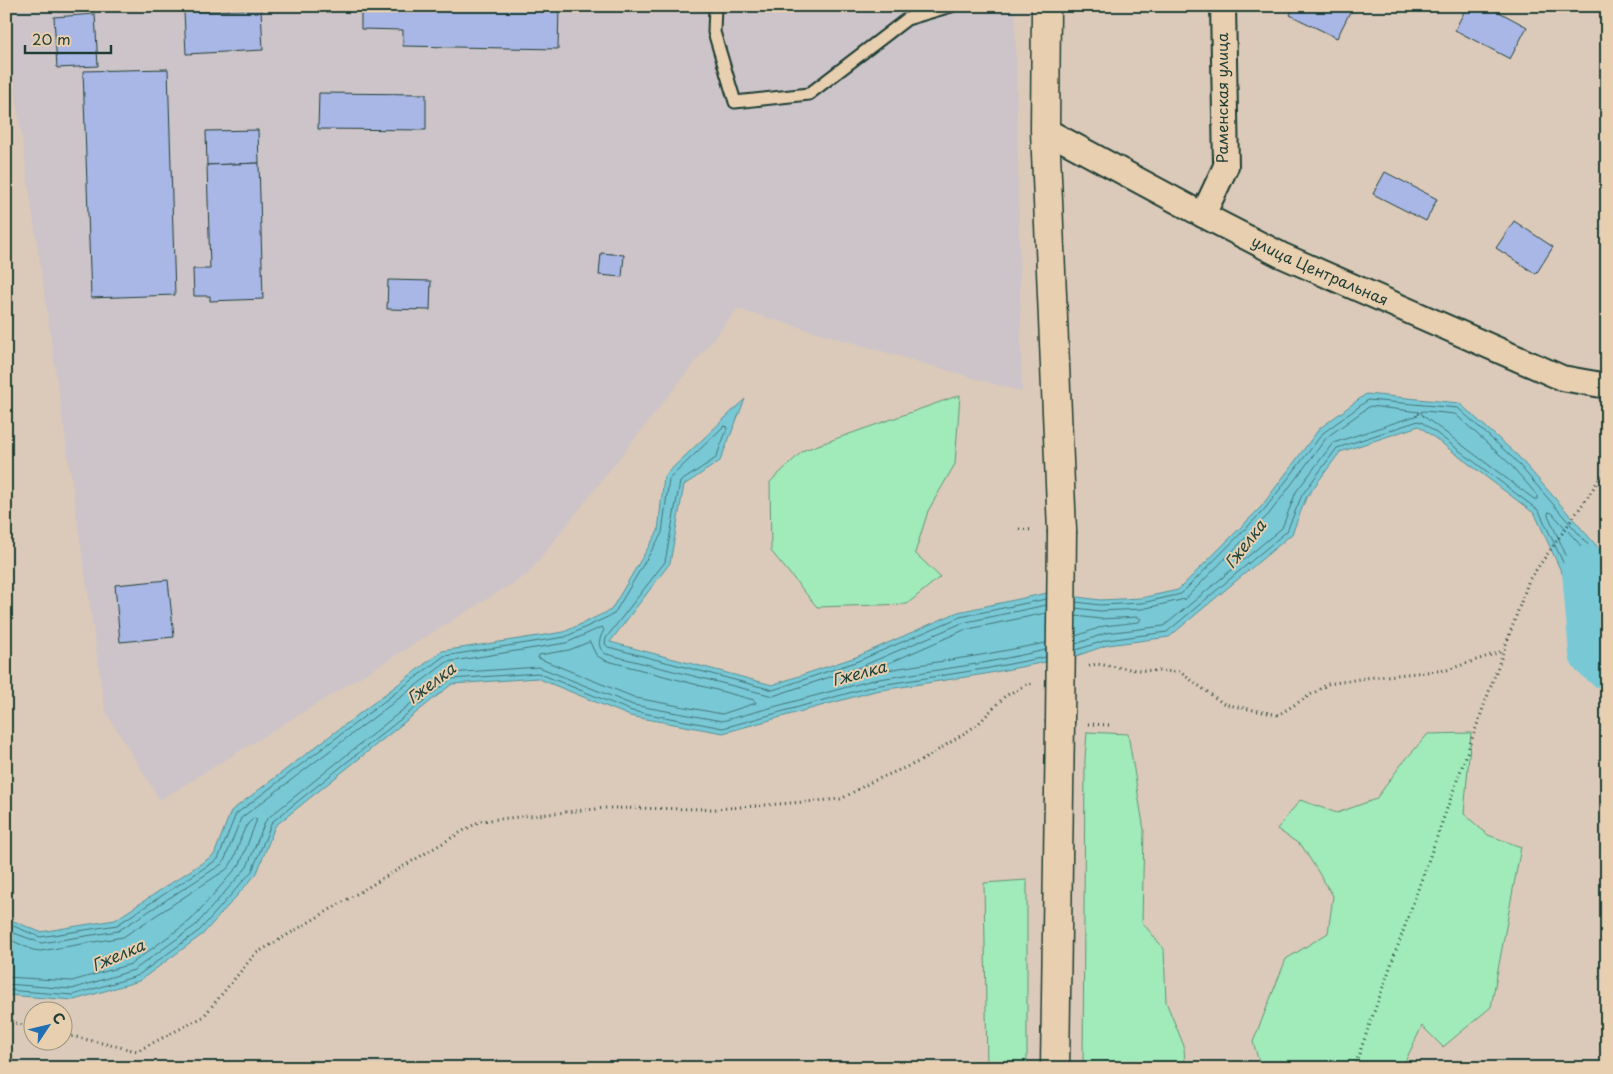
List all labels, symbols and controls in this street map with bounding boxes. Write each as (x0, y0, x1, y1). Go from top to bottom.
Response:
scale bar (25, 22, 111, 54)
text: 20 m (32, 27, 71, 50)
street label: Раменская улица (1210, 32, 1233, 163)
street label: улица Центральная (1248, 229, 1392, 311)
water label: Гжелка (1218, 513, 1271, 573)
water label: Гжелка (829, 653, 890, 691)
water label: Гжелка (401, 655, 461, 709)
water label: Гжелка (87, 932, 149, 976)
north arrow (22, 1002, 72, 1052)
text: С (47, 1008, 71, 1029)

